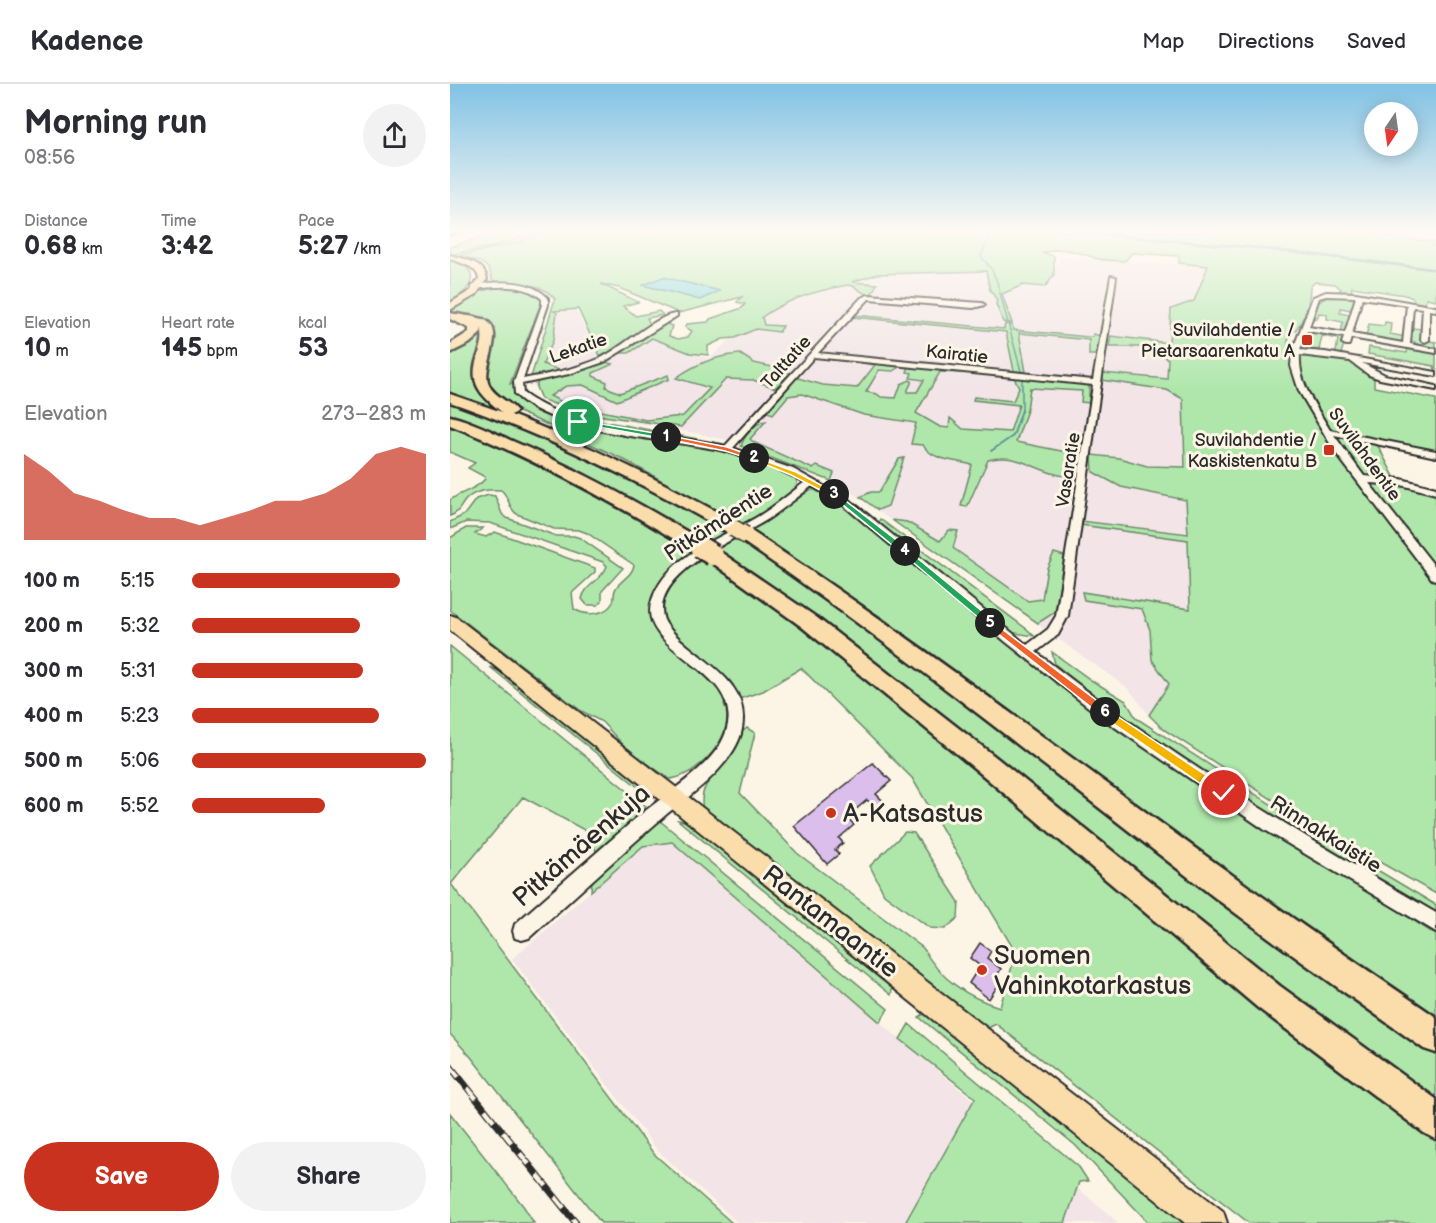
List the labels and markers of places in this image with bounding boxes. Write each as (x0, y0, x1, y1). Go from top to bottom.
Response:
place label: Suvilahdentie / Pietarsaarenkatu A (1141, 320, 1295, 362)
marker: Suvilahdentie / Pietarsaarenkatu A (1300, 333, 1314, 347)
pin (552, 396, 603, 447)
pin: 1 (651, 422, 681, 452)
place label: Suvilahdentie / Kaskistenkatu B (1187, 430, 1317, 472)
pin: 2 (739, 443, 769, 473)
marker: Suvilahdentie / Kaskistenkatu B (1322, 443, 1336, 457)
pin: 3 (819, 479, 849, 509)
pin: 4 (890, 536, 920, 566)
pin: 5 (975, 608, 1005, 638)
pin: 6 (1090, 697, 1120, 727)
pin (1198, 767, 1249, 818)
place label: A-Katsastus (843, 799, 983, 830)
marker: A-Katsastus (824, 806, 838, 820)
place label: Suomen Vahinkotarkastus (994, 941, 1191, 1002)
marker: Suomen Vahinkotarkastus (975, 963, 989, 977)

